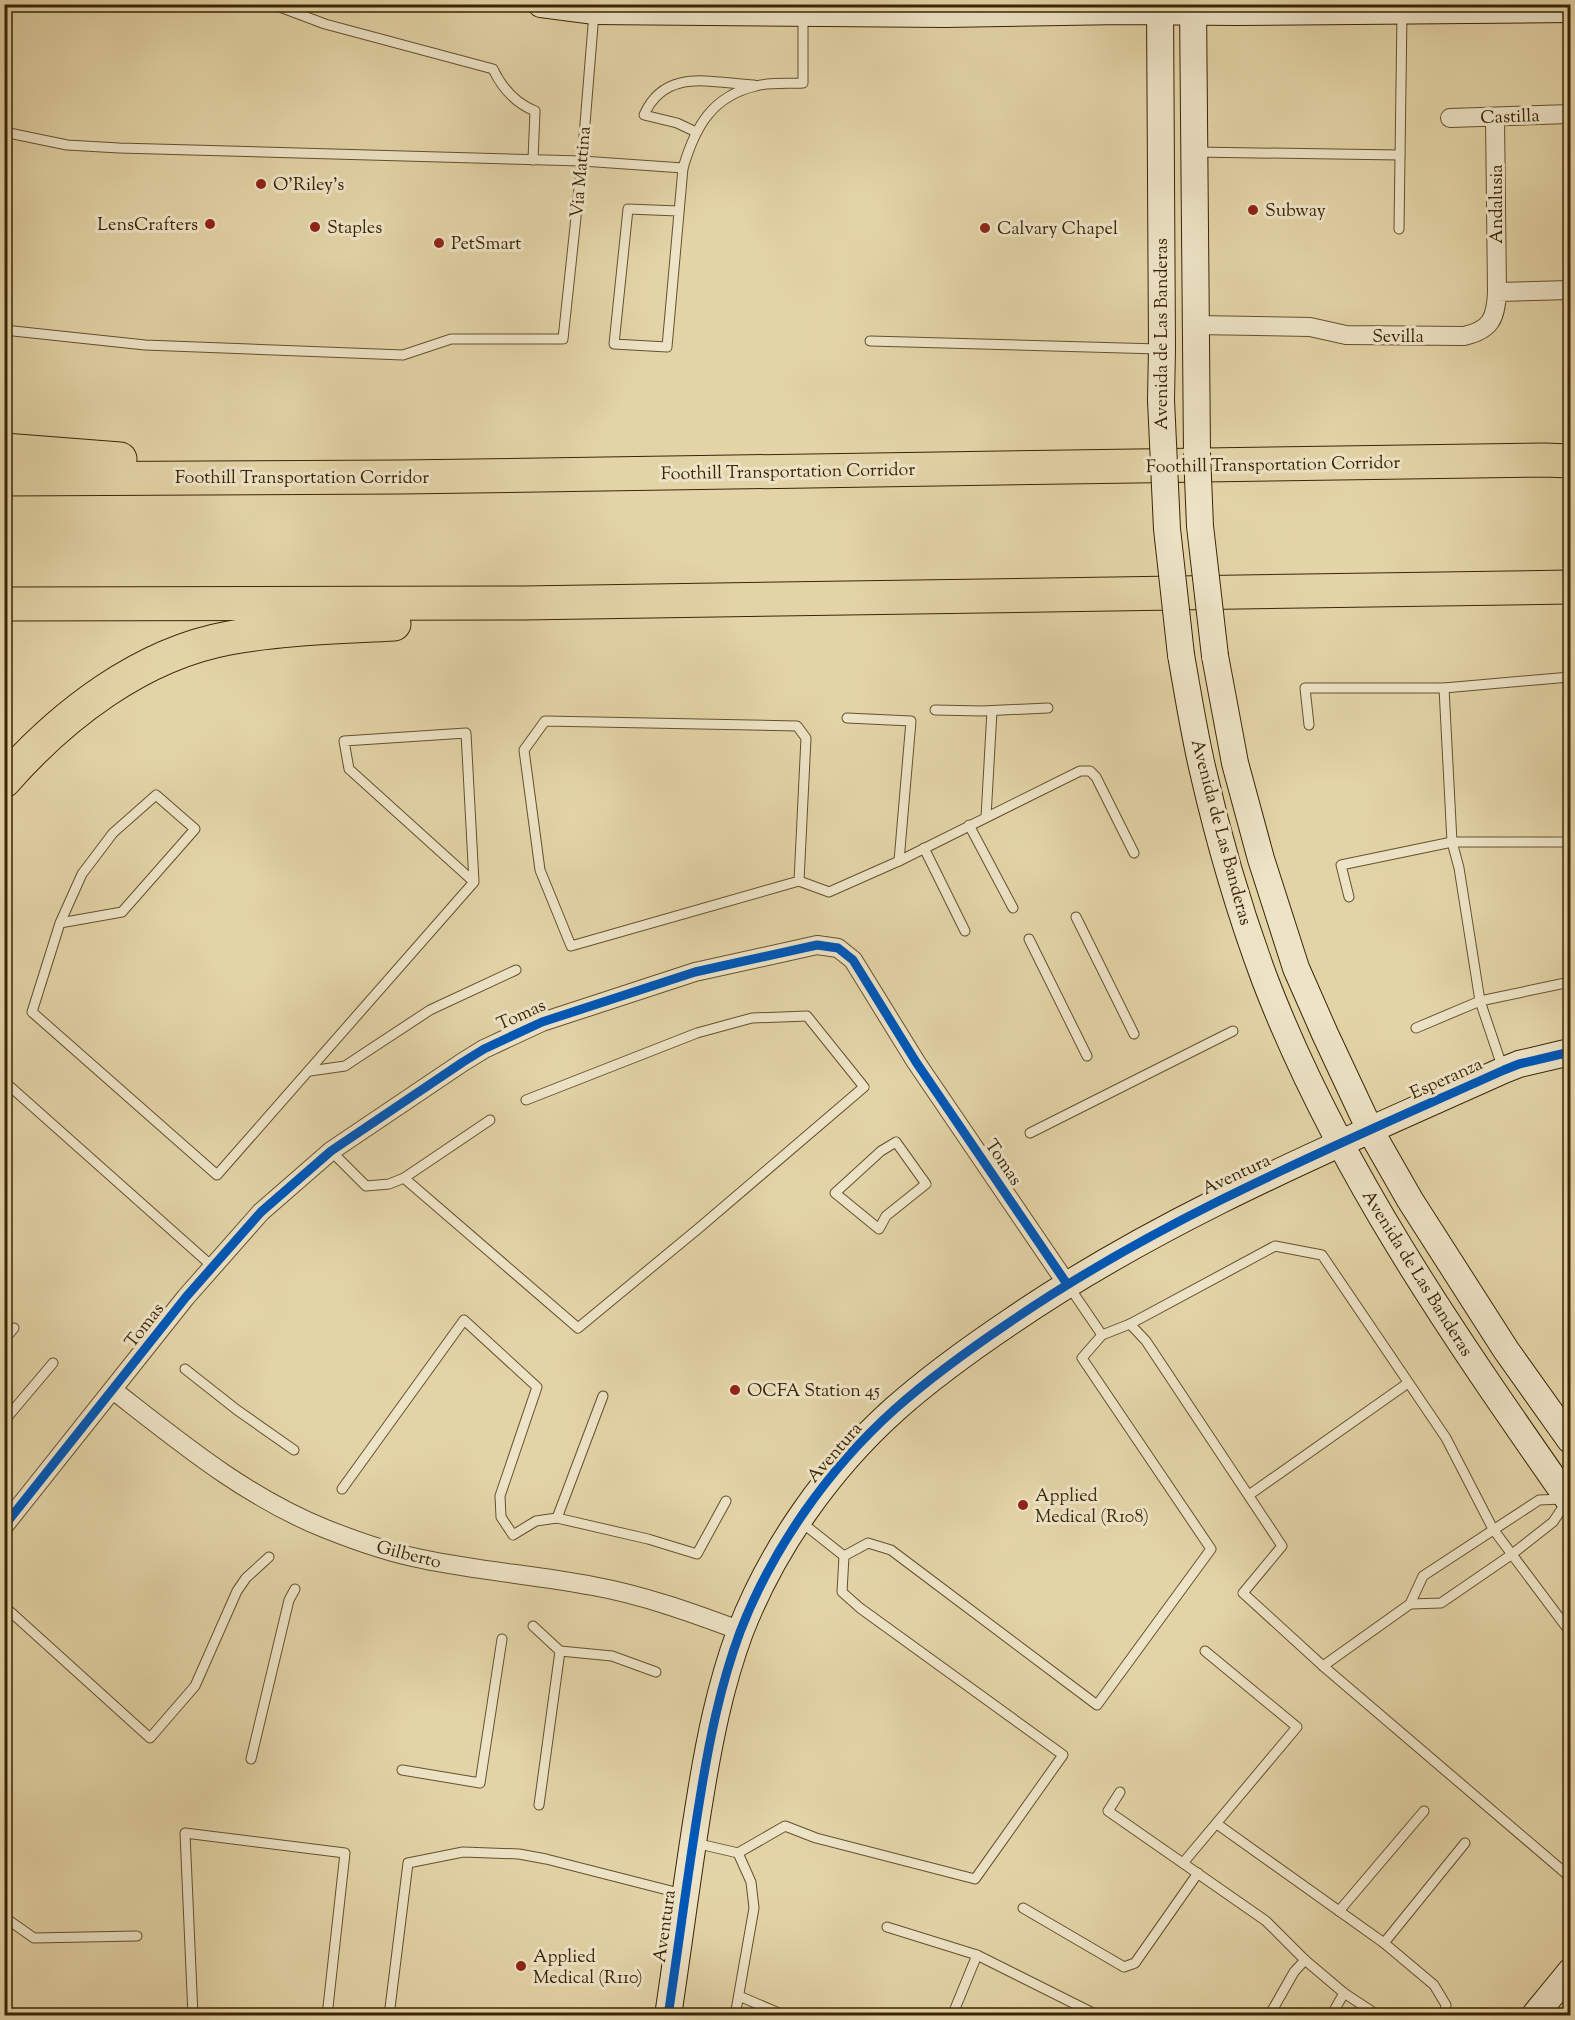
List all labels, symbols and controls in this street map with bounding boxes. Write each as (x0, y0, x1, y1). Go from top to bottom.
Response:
street label: Castilla (1480, 104, 1540, 132)
street label: Via Mattina (565, 125, 599, 219)
street label: Andalusia (1485, 164, 1511, 244)
place label: O'Riley's (273, 173, 344, 199)
marker: O'Riley's (254, 177, 268, 191)
place label: Subway (1265, 199, 1326, 225)
marker: Subway (1246, 203, 1260, 217)
place label: LensCrafters (97, 213, 198, 239)
place label: Staples (327, 216, 382, 242)
marker: LensCrafters (203, 217, 217, 231)
place label: Calvary Chapel (997, 217, 1118, 243)
marker: Staples (308, 220, 322, 234)
marker: Calvary Chapel (978, 221, 992, 235)
place label: PetSmart (451, 232, 521, 258)
marker: PetSmart (432, 236, 446, 250)
street label: Avenida de Las Banderas (1150, 238, 1176, 430)
street label: Sevilla (1372, 325, 1424, 351)
street label: Foothill Transportation Corridor (1146, 451, 1401, 481)
street label: Foothill Transportation Corridor (661, 458, 916, 488)
street label: Foothill Transportation Corridor (175, 466, 429, 492)
street label: Avenida de Las Banderas (1183, 737, 1257, 928)
street label: Tomas (493, 994, 550, 1038)
street label: Esperanza (1406, 1052, 1487, 1107)
street label: Tomas (977, 1135, 1027, 1192)
street label: Aventura (1198, 1149, 1275, 1203)
street label: Avenida de Las Banderas (1354, 1186, 1478, 1362)
street label: Tomas (120, 1298, 172, 1354)
place label: OCFA Station 45 (747, 1379, 880, 1405)
marker: OCFA Station 45 (728, 1383, 742, 1397)
street label: Aventura (802, 1417, 869, 1489)
place label: Applied Medical (R108) (1035, 1484, 1149, 1531)
marker: Applied Medical (R108) (1016, 1498, 1030, 1512)
street label: Gilberto (373, 1535, 444, 1577)
street label: Aventura (648, 1888, 684, 1964)
place label: Applied Medical (R110) (533, 1945, 643, 1992)
marker: Applied Medical (R110) (514, 1959, 528, 1973)

